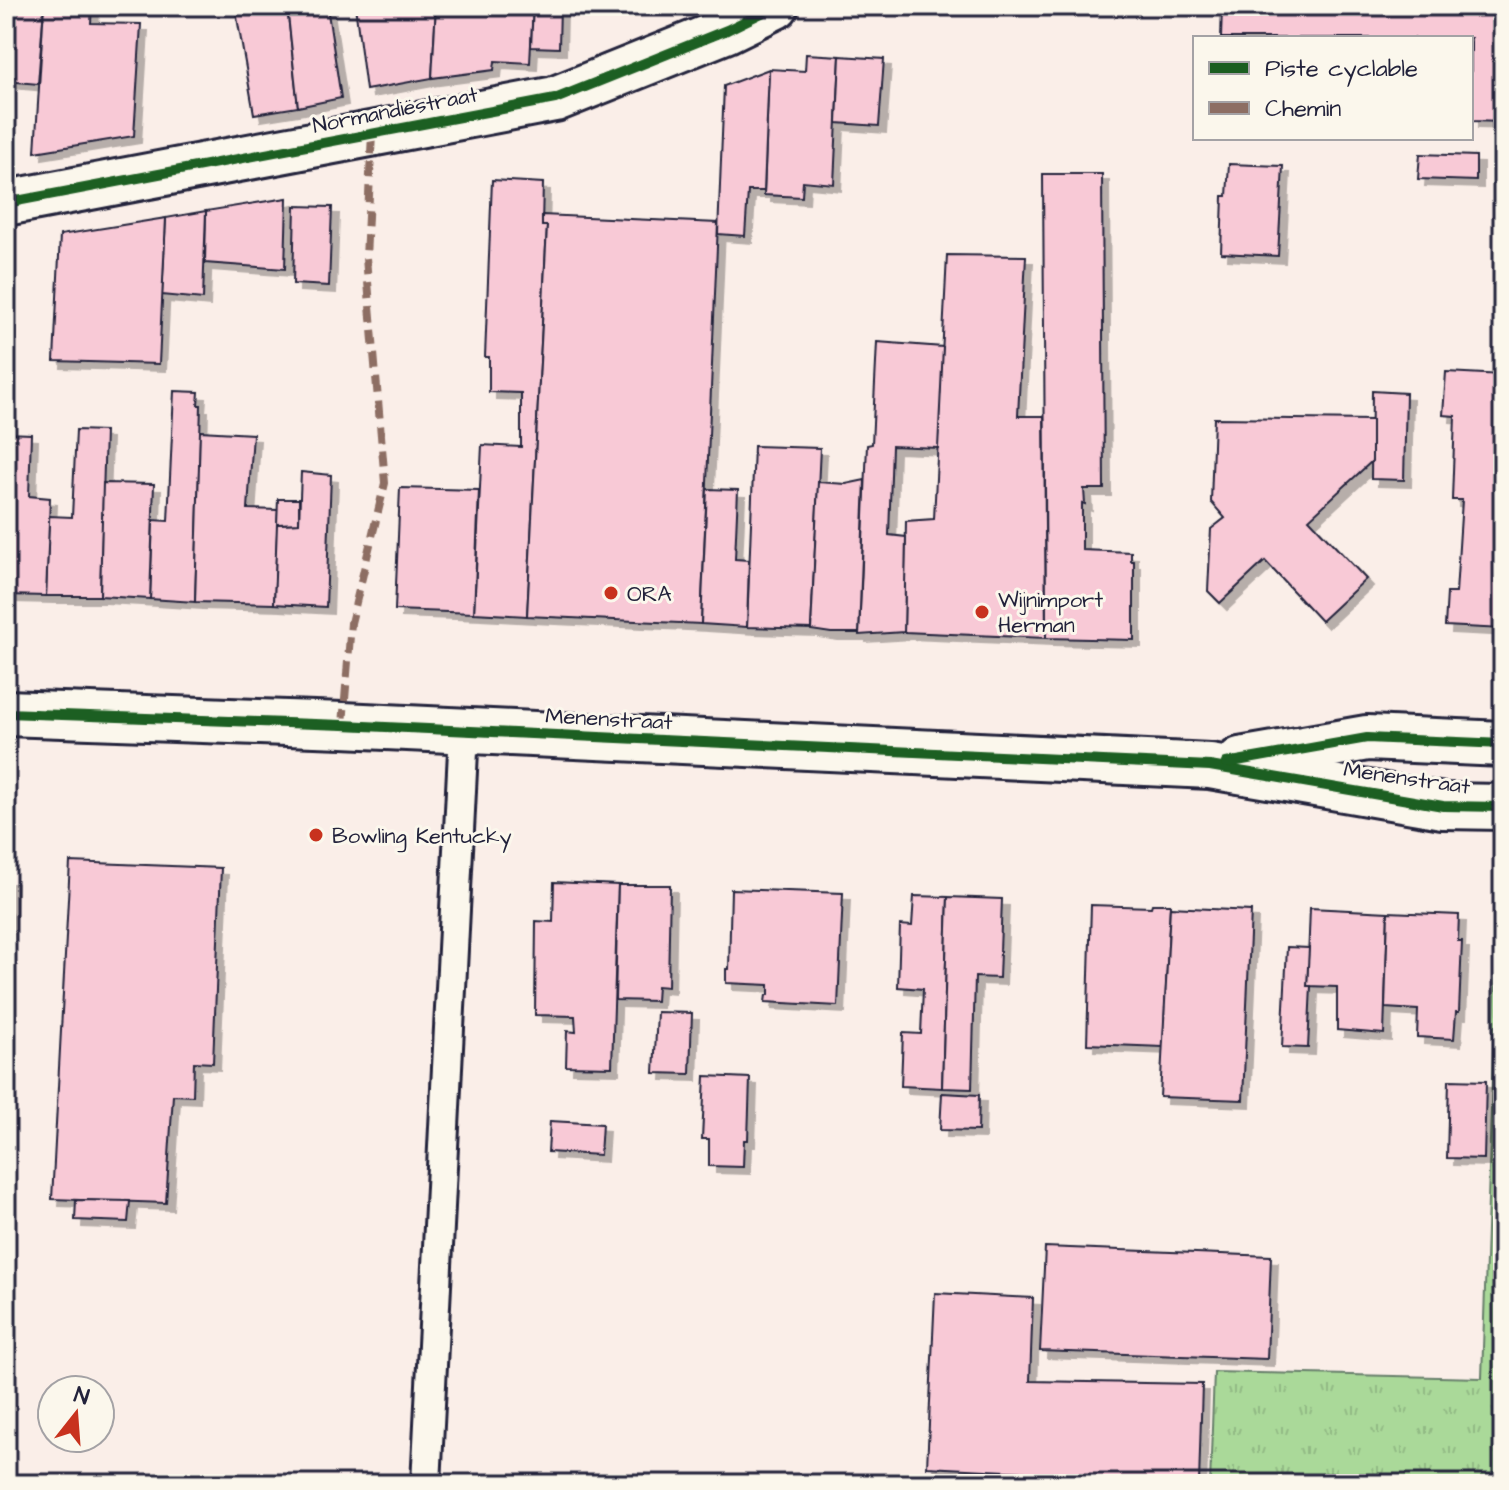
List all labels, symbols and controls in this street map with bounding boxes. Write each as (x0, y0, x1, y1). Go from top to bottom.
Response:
legend (1193, 36, 1473, 140)
text: Piste cyclable (1265, 52, 1418, 87)
street label: Normandiëstraat (310, 79, 481, 142)
text: Chemin (1265, 92, 1341, 126)
place label: ORA (627, 579, 672, 610)
marker: ORA (602, 584, 620, 602)
place label: Wijnimport Herman (998, 585, 1103, 641)
marker: Wijnimport Herman (973, 603, 991, 621)
street label: Menenstraat (545, 701, 673, 738)
street label: Menenstraat (1342, 754, 1472, 803)
place label: Bowling Kentucky (332, 821, 512, 853)
marker: Bowling Kentucky (307, 826, 325, 844)
north arrow (36, 1374, 116, 1454)
text: N (70, 1379, 93, 1413)

